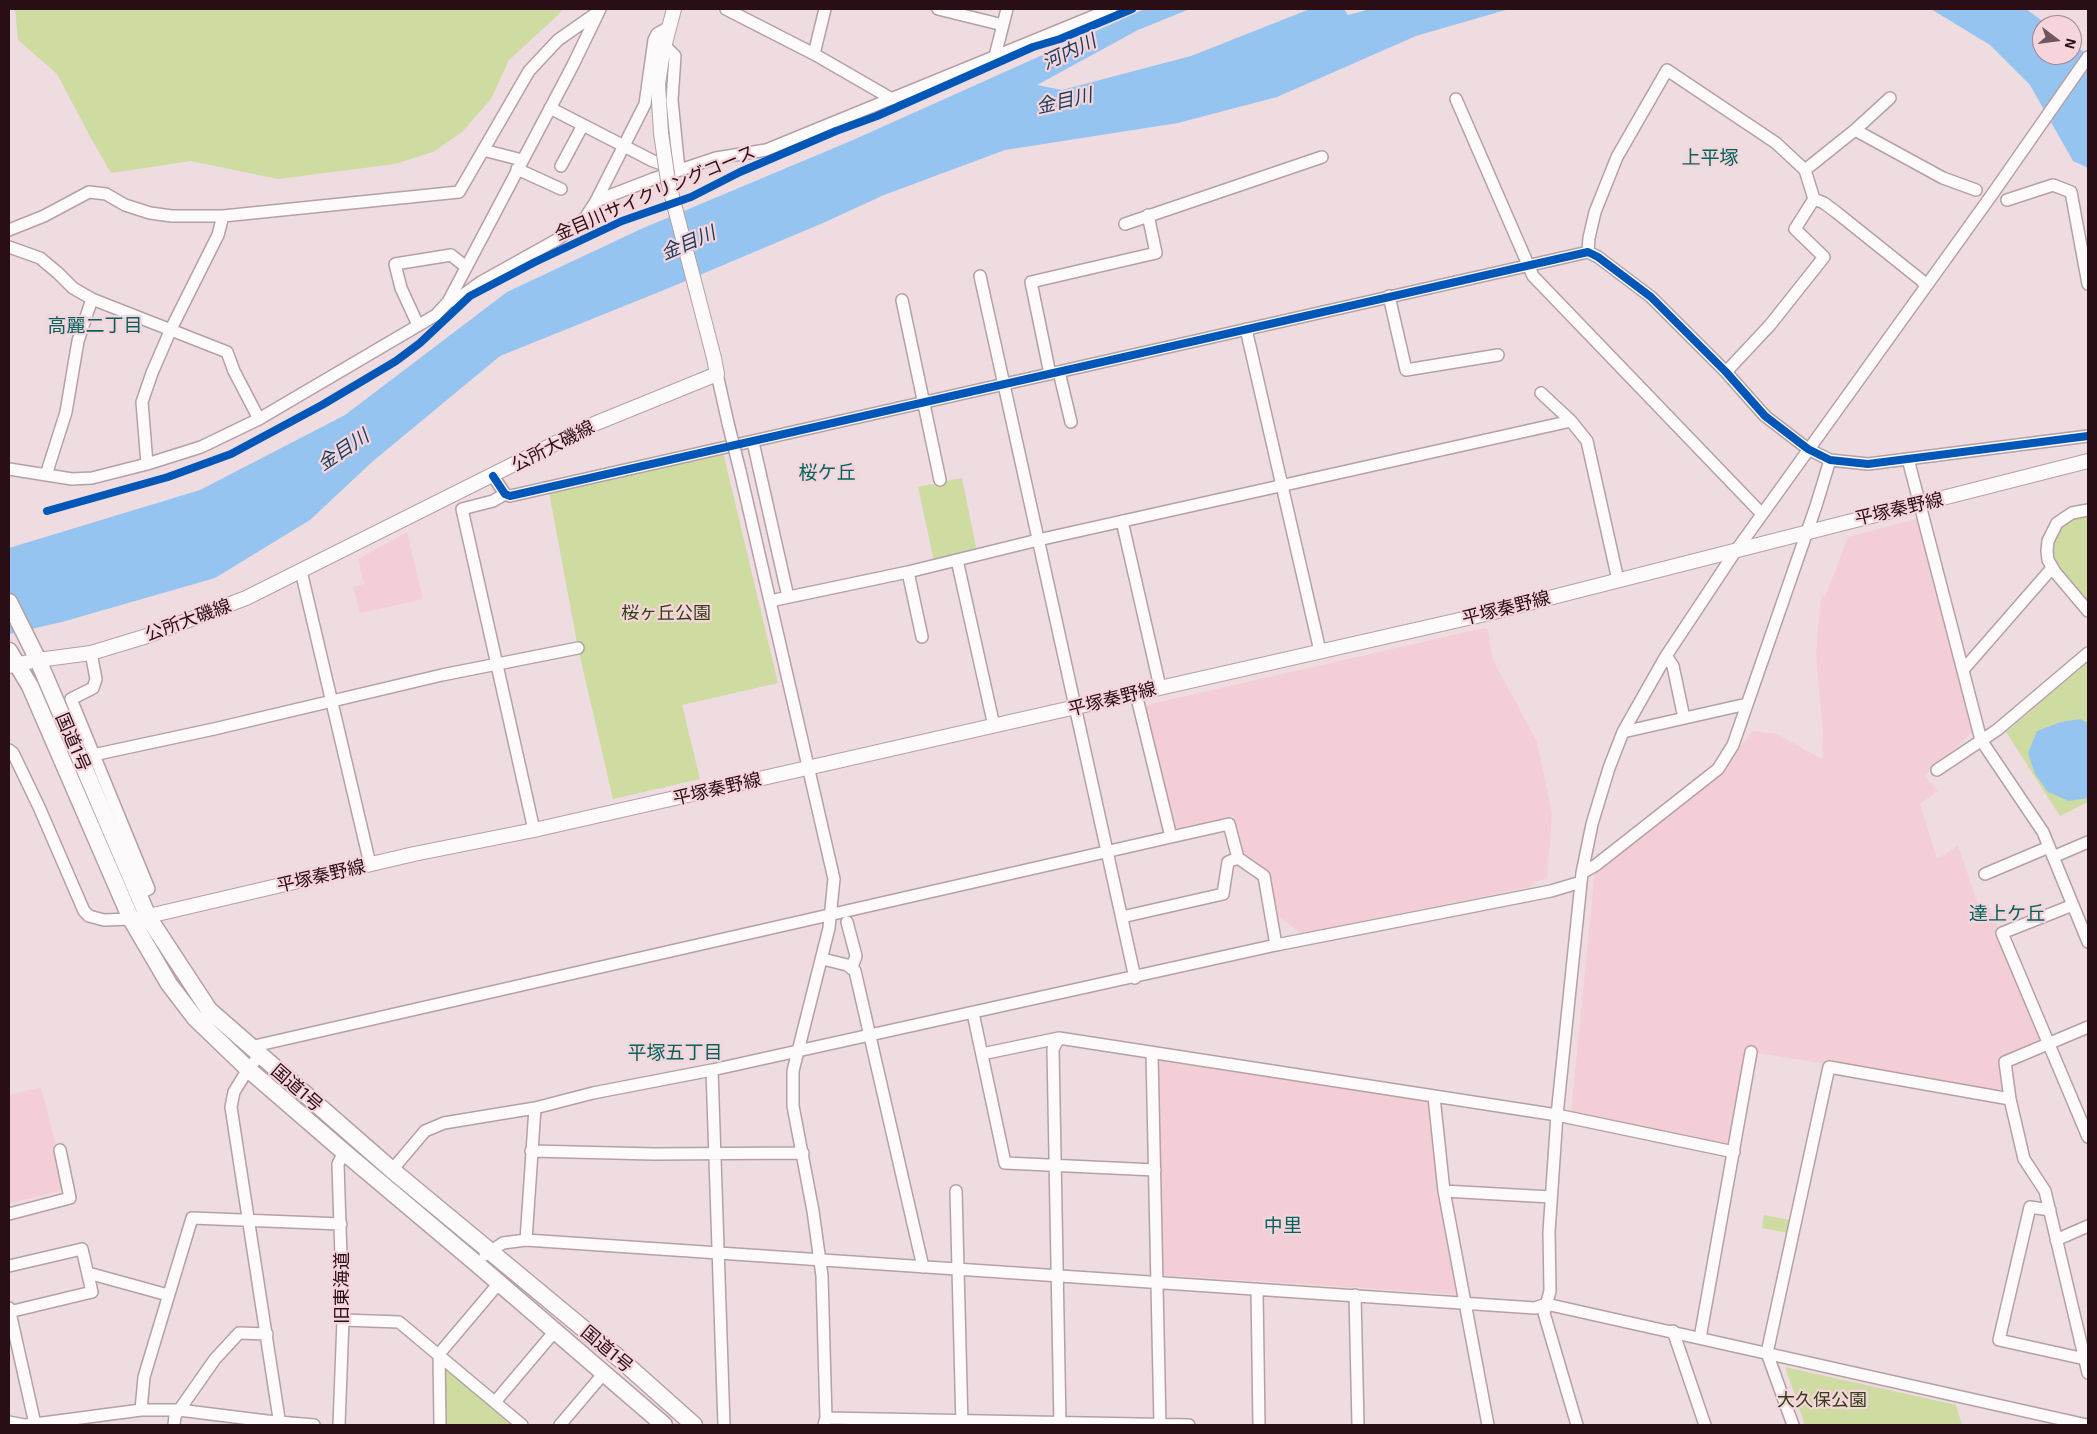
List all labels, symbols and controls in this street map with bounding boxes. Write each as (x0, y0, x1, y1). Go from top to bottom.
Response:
north arrow (2032, 15, 2082, 65)
water label: 河内川 (1038, 30, 1100, 74)
text: N (2061, 37, 2081, 51)
water label: 金目川 (1034, 83, 1094, 119)
street label: 金目川サイクリングコース (551, 141, 759, 245)
district label: 上平塚 (1682, 147, 1738, 169)
water label: 金目川 (657, 221, 719, 265)
district label: 高麗二丁目 (48, 315, 142, 337)
street label: 公所大磯線 (508, 416, 598, 476)
water label: 金目川 (313, 425, 373, 475)
district label: 桜ケ丘 (799, 462, 855, 484)
street label: 平塚秦野線 (1853, 488, 1945, 530)
street label: 平塚秦野線 (1460, 587, 1552, 629)
street label: 公所大磯線 (142, 594, 234, 646)
park label: 桜ヶ丘公園 (621, 602, 711, 624)
street label: 平塚秦野線 (1066, 678, 1158, 720)
street label: 国道1号 (51, 710, 95, 774)
street label: 平塚秦野線 (671, 768, 763, 810)
street label: 平塚秦野線 (275, 855, 367, 897)
district label: 達上ケ丘 (1969, 903, 2045, 925)
district label: 平塚五丁目 (628, 1042, 722, 1064)
street label: 国道1号 (267, 1060, 327, 1116)
district label: 中里 (1264, 1215, 1302, 1237)
street label: 旧東海道 (331, 1252, 353, 1324)
street label: 国道1号 (577, 1321, 637, 1377)
park label: 大久保公園 (1777, 1389, 1867, 1411)

